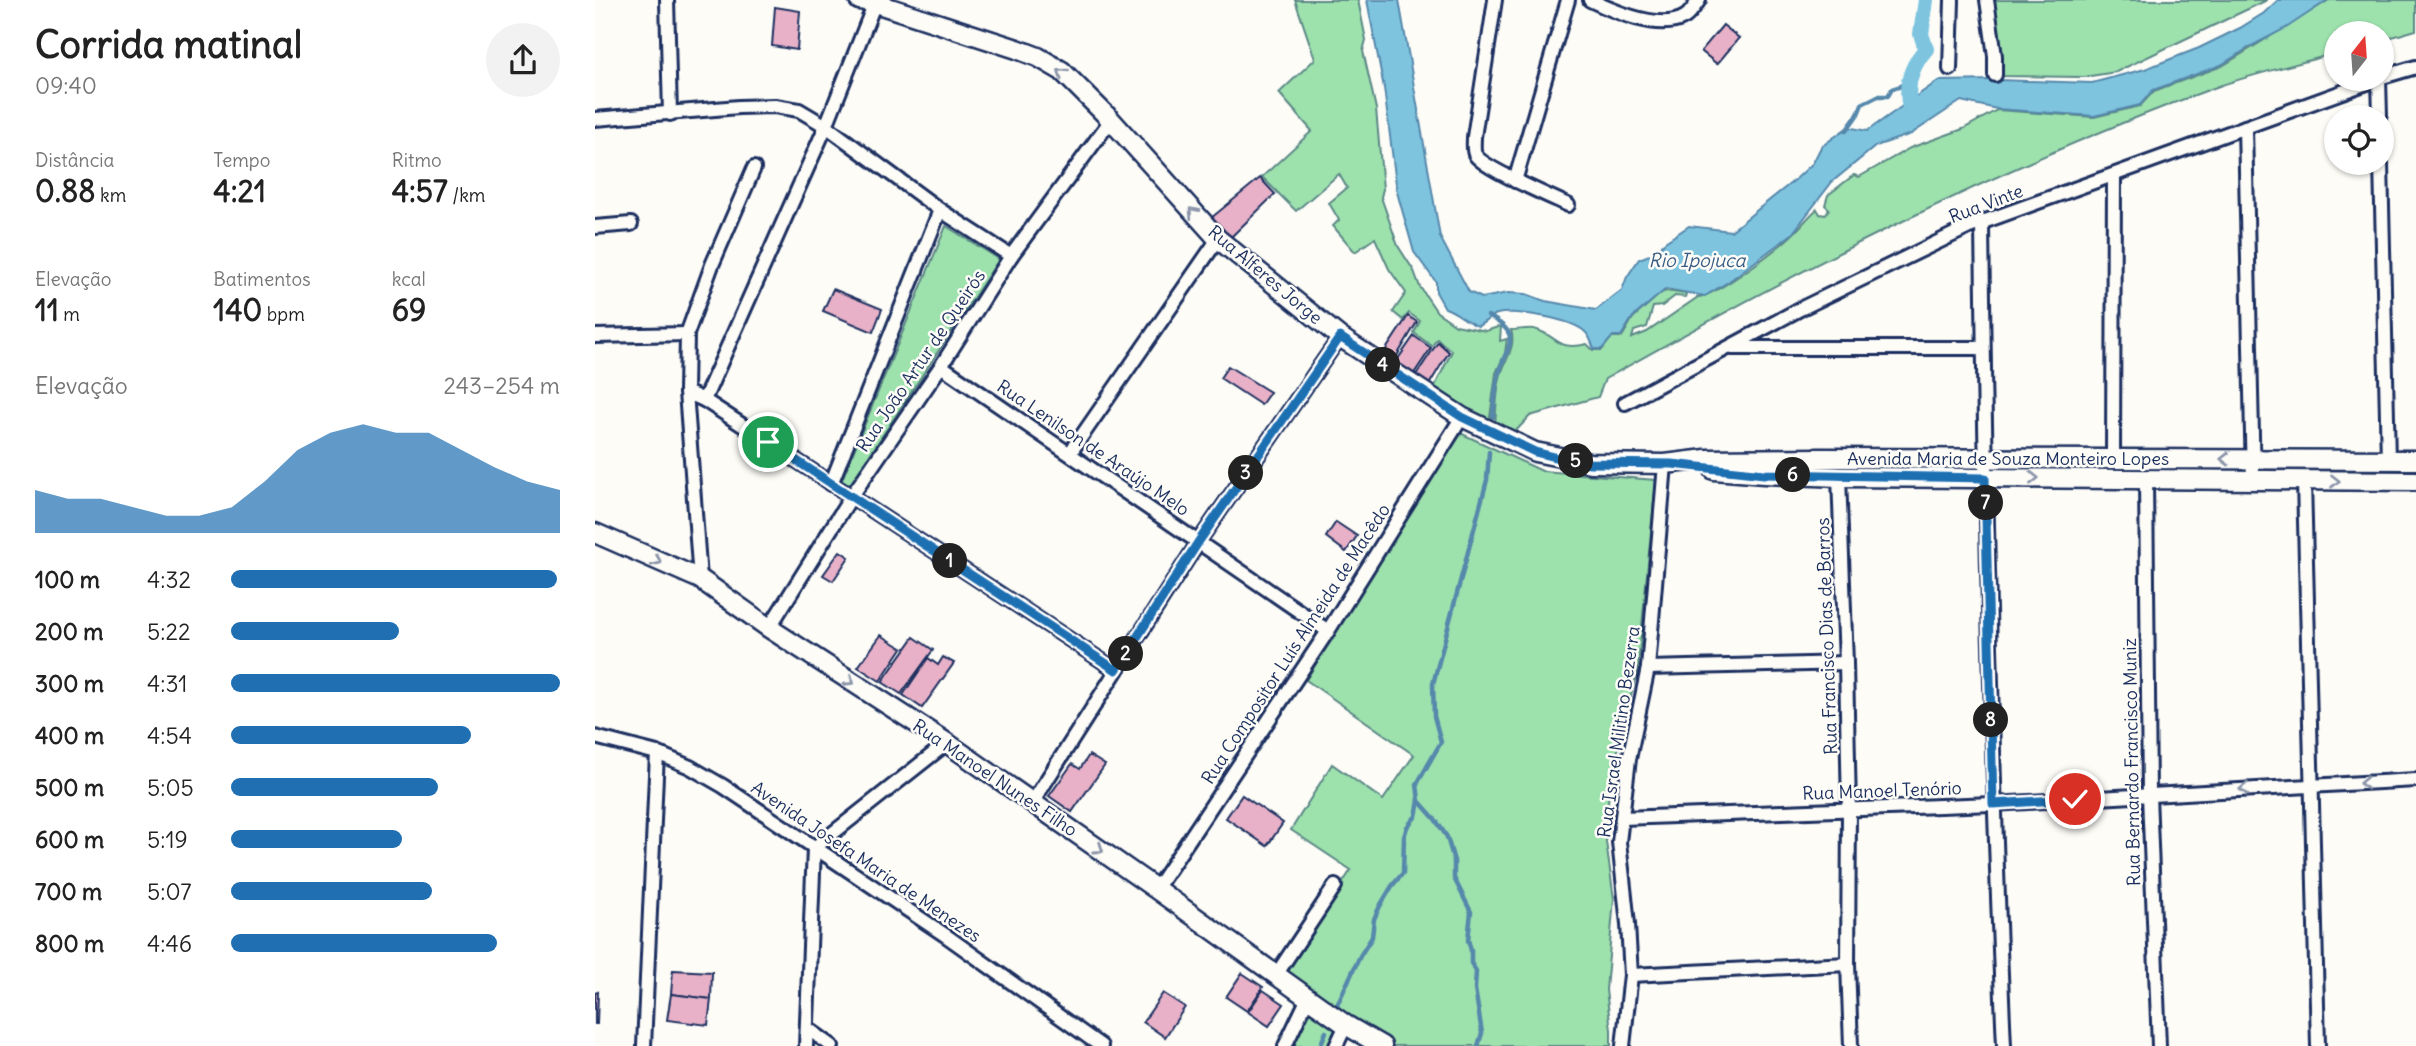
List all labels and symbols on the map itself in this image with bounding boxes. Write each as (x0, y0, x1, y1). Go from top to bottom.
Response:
north arrow (2324, 21, 2394, 91)
one-way arrow (1057, 68, 1069, 81)
street label: Rua Vinte (1946, 179, 2026, 228)
one-way arrow (1189, 207, 1201, 220)
street label: Rua Alferes Jorge (1203, 220, 1327, 329)
water label: Rio Ipojuca (1649, 248, 1747, 272)
street label: Rua João Artur de Queirós (851, 265, 990, 456)
pin: 4 (1365, 348, 1401, 382)
street label: Rua Lenilson de Araújo Melo (993, 374, 1194, 521)
pin (738, 412, 798, 472)
pin: 5 (1559, 444, 1593, 478)
street label: Avenida Maria de Souza Monteiro Lopes (1847, 447, 2169, 470)
one-way arrow (2220, 451, 2230, 467)
pin: 3 (1229, 456, 1263, 490)
pin: 6 (1775, 458, 1811, 492)
one-way arrow (2029, 470, 2040, 486)
one-way arrow (2330, 473, 2340, 489)
pin: 7 (1969, 486, 2003, 520)
street label: Rua Compositor Luís Almeida de Macêdo (1196, 499, 1395, 788)
street label: Rua Francisco Dias de Barros (1811, 517, 1842, 755)
pin: 1 (933, 544, 967, 578)
one-way arrow (650, 553, 663, 567)
street label: Rua Israel Militino Bezerra (1592, 625, 1645, 839)
pin: 2 (1109, 636, 1143, 672)
street label: Rua Bernardo Francisco Muniz (2118, 637, 2145, 886)
one-way arrow (842, 672, 855, 685)
pin: 8 (1973, 702, 2009, 738)
street label: Rua Manoel Nunes Filho (909, 714, 1082, 841)
pin (2045, 769, 2105, 829)
one-way arrow (2358, 775, 2369, 790)
street label: Avenida Josefa Maria de Menezes (747, 776, 986, 947)
street label: Rua Manoel Tenório (1802, 776, 1962, 805)
one-way arrow (2238, 782, 2249, 797)
one-way arrow (1091, 841, 1104, 853)

